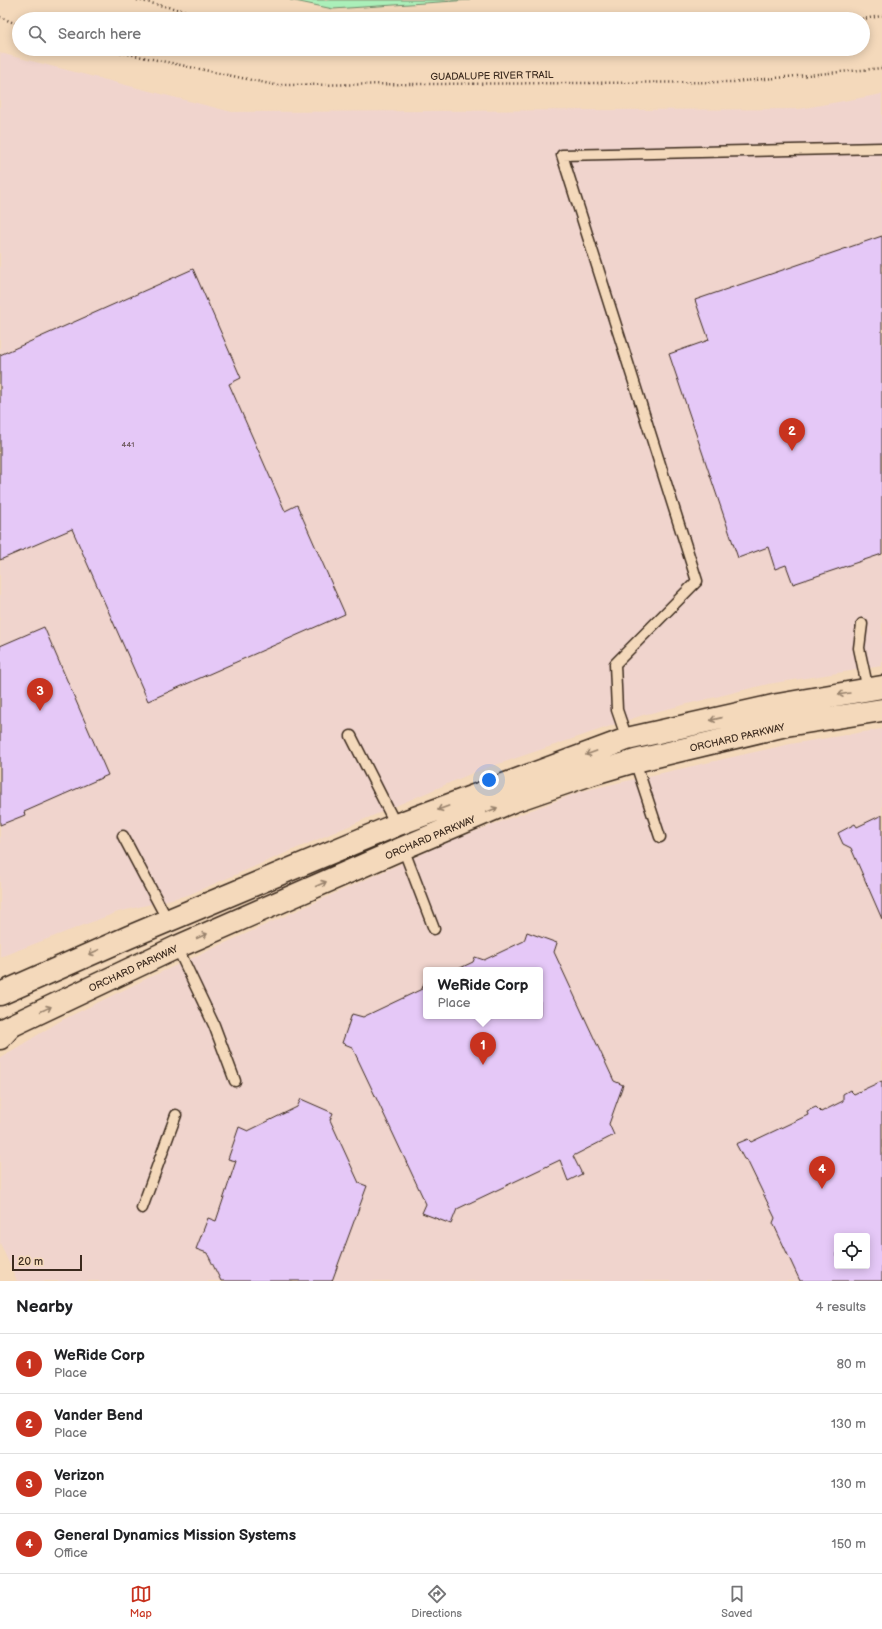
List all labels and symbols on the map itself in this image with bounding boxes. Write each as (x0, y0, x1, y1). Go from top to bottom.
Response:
street label: GUADALUPE RIVER TRAIL (430, 69, 554, 83)
pin: 2 (779, 418, 805, 451)
house number: 441 (122, 440, 134, 449)
pin: 3 (27, 678, 53, 711)
one-way arrow (837, 690, 850, 698)
one-way arrow (710, 715, 723, 723)
street label: ORCHARD PARKWAY (689, 721, 786, 755)
one-way arrow (585, 749, 597, 757)
your location (479, 770, 499, 790)
one-way arrow (437, 804, 449, 812)
one-way arrow (485, 806, 497, 814)
street label: ORCHARD PARKWAY (383, 813, 478, 862)
one-way arrow (314, 880, 326, 887)
one-way arrow (195, 932, 207, 939)
street label: ORCHARD PARKWAY (87, 943, 180, 995)
one-way arrow (88, 949, 100, 956)
one-way arrow (40, 1005, 52, 1012)
pin: 1 (470, 1032, 496, 1065)
pin: 4 (809, 1156, 835, 1189)
scale bar (12, 1253, 82, 1272)

